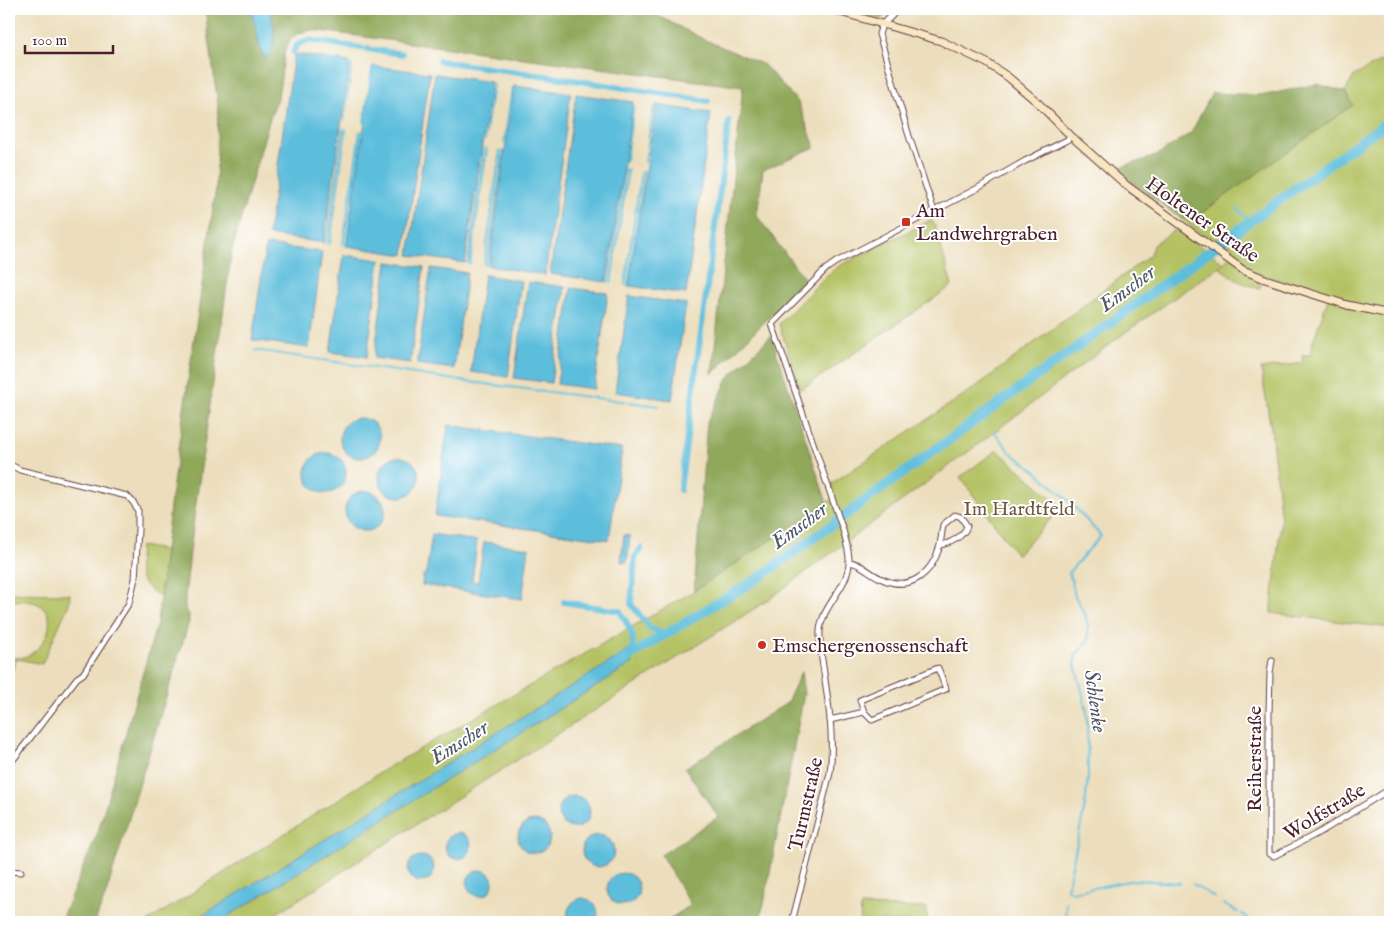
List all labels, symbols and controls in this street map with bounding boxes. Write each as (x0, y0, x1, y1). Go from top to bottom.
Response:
scale bar (25, 22, 112, 54)
text: 100 m (32, 31, 68, 50)
street label: Holtener Straße (1140, 172, 1264, 269)
place label: Am Landwehrgraben (915, 199, 1058, 247)
marker: Am Landwehrgraben (900, 216, 912, 228)
water label: Emscher (1093, 259, 1162, 319)
water label: Emscher (765, 496, 834, 556)
park label: Im Hardtfeld (963, 497, 1075, 522)
place label: Emschergenossenschaft (772, 634, 969, 659)
marker: Emschergenossenschaft (756, 639, 768, 651)
water label: Schlenke (1077, 668, 1112, 734)
street label: Reiherstraße (1243, 706, 1268, 812)
water label: Emscher (425, 714, 495, 772)
street label: Turmstraße (784, 755, 829, 854)
street label: Wolfstraße (1279, 778, 1370, 846)

